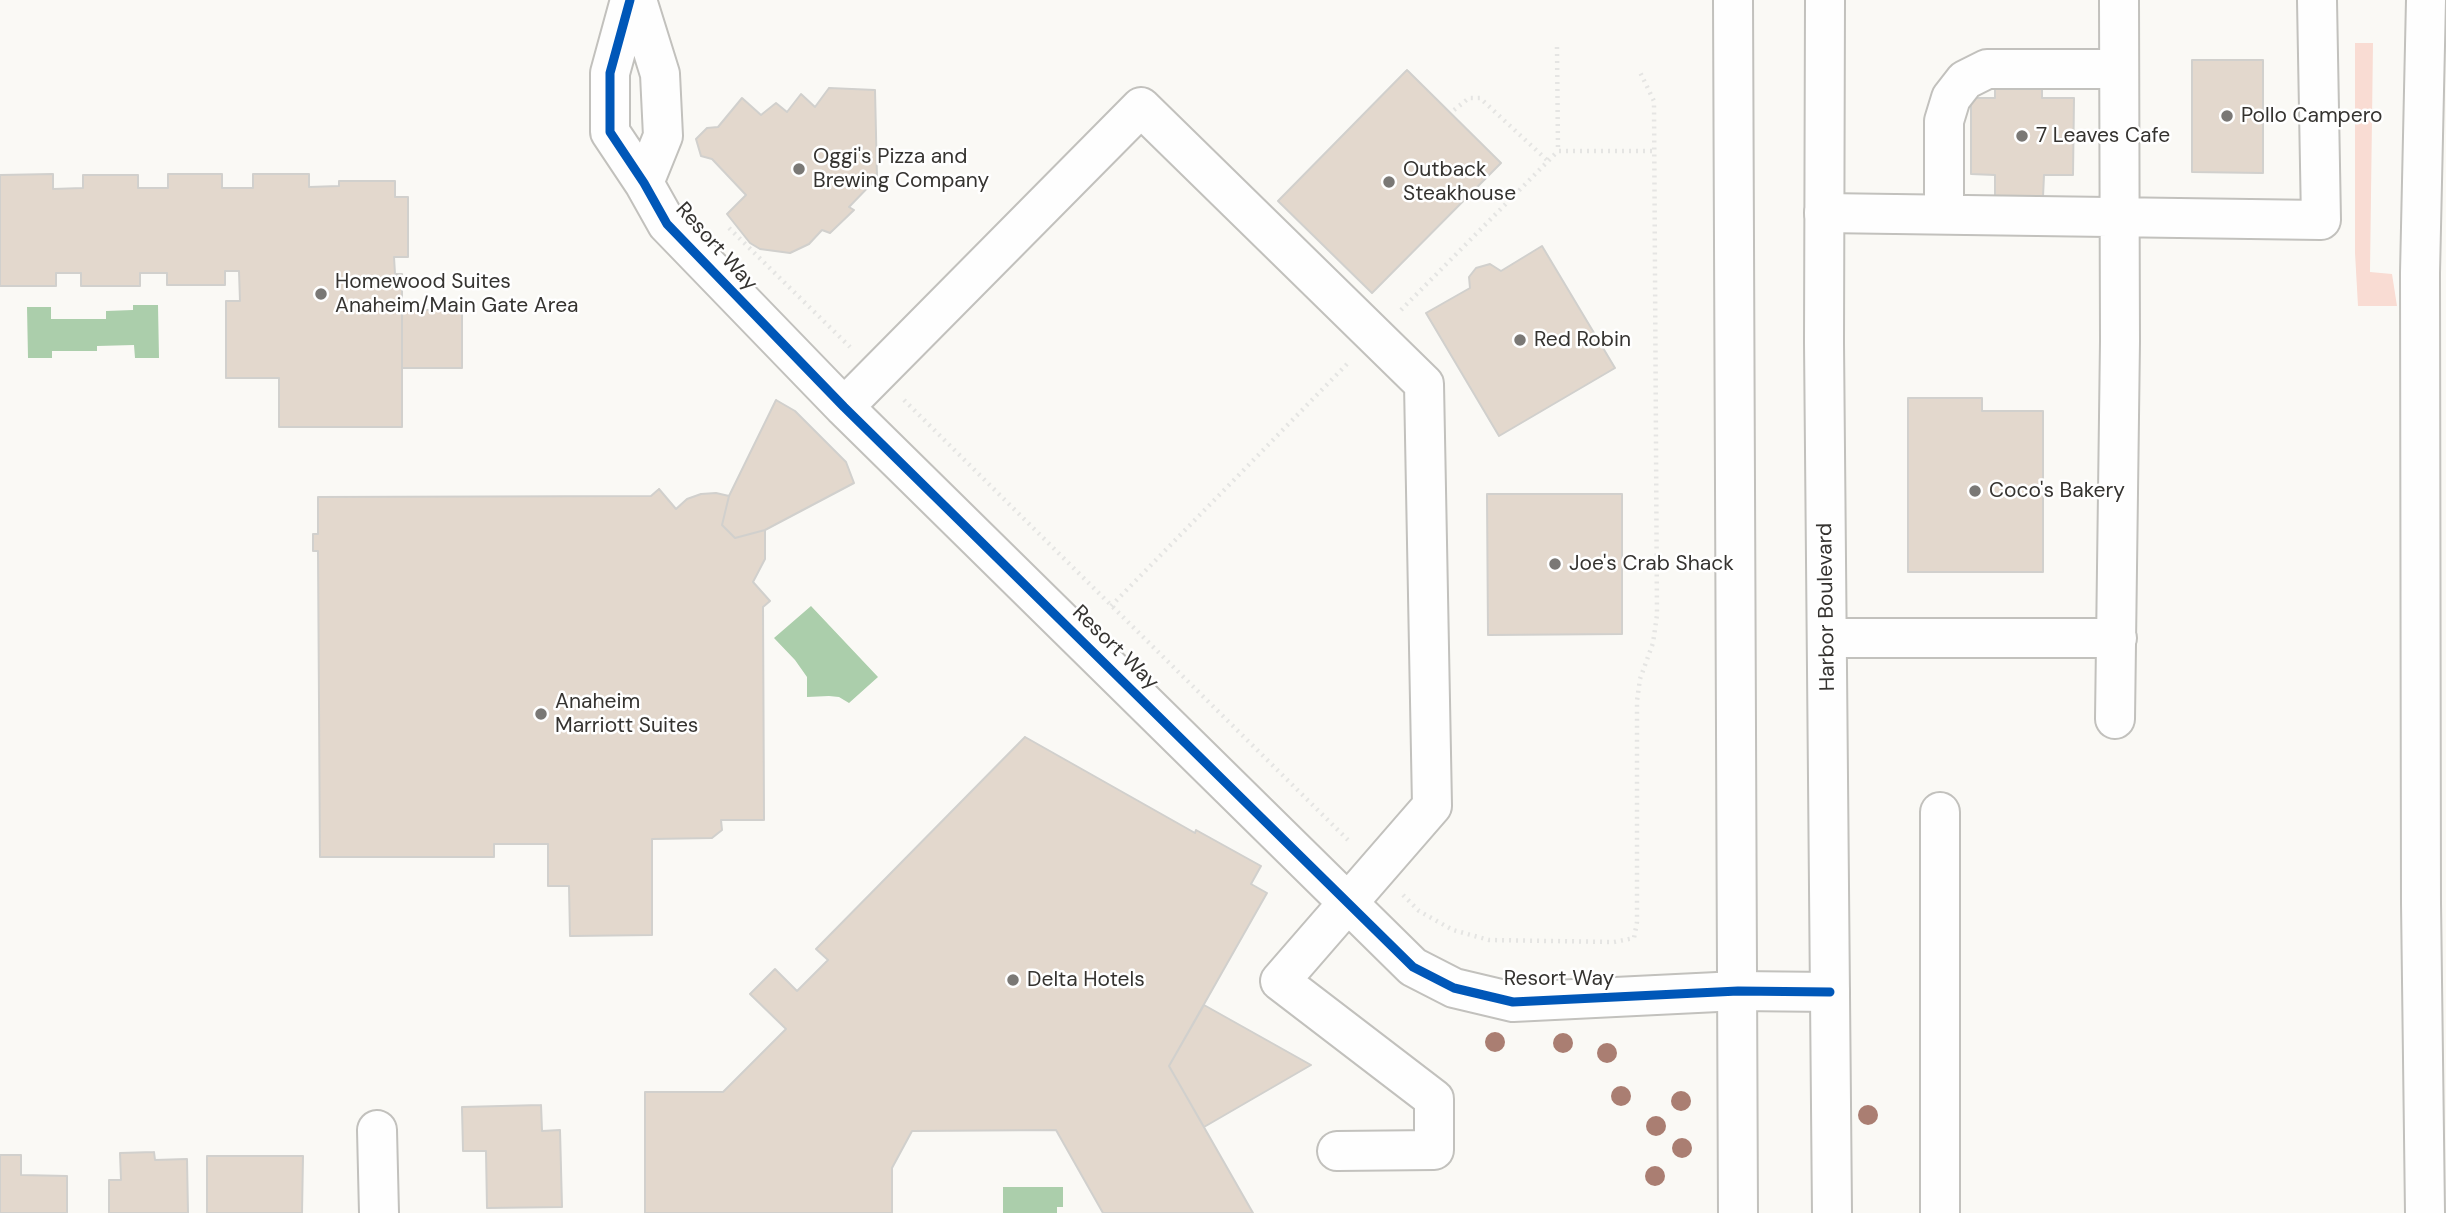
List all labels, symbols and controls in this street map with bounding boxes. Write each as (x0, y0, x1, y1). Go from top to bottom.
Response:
place label: Pollo Campero (2241, 103, 2383, 129)
marker: Pollo Campero (2219, 108, 2235, 124)
place label: 7 Leaves Cafe (2036, 123, 2170, 149)
marker: 7 Leaves Cafe (2014, 128, 2030, 144)
place label: Oggi's Pizza and Brewing Company (813, 144, 989, 194)
place label: Outback Steakhouse (1403, 157, 1516, 207)
marker: Oggi's Pizza and Brewing Company (791, 161, 807, 177)
marker: Outback Steakhouse (1381, 174, 1397, 190)
street label: Resort Way (670, 198, 762, 296)
place label: Homewood Suites Anaheim/Main Gate Area (335, 269, 579, 319)
marker: Homewood Suites Anaheim/Main Gate Area (313, 286, 329, 302)
place label: Red Robin (1534, 327, 1631, 353)
marker: Red Robin (1512, 332, 1528, 348)
place label: Coco's Bakery (1989, 478, 2125, 504)
marker: Coco's Bakery (1967, 483, 1983, 499)
street label: Harbor Boulevard (1813, 523, 1841, 691)
place label: Joe's Crab Shack (1569, 551, 1734, 577)
marker: Joe's Crab Shack (1547, 556, 1563, 572)
street label: Resort Way (1067, 601, 1163, 695)
place label: Anaheim Marriott Suites (555, 689, 698, 739)
marker: Anaheim Marriott Suites (533, 706, 549, 722)
street label: Resort Way (1504, 966, 1614, 992)
place label: Delta Hotels (1027, 967, 1145, 993)
marker: Delta Hotels (1005, 972, 1021, 988)

